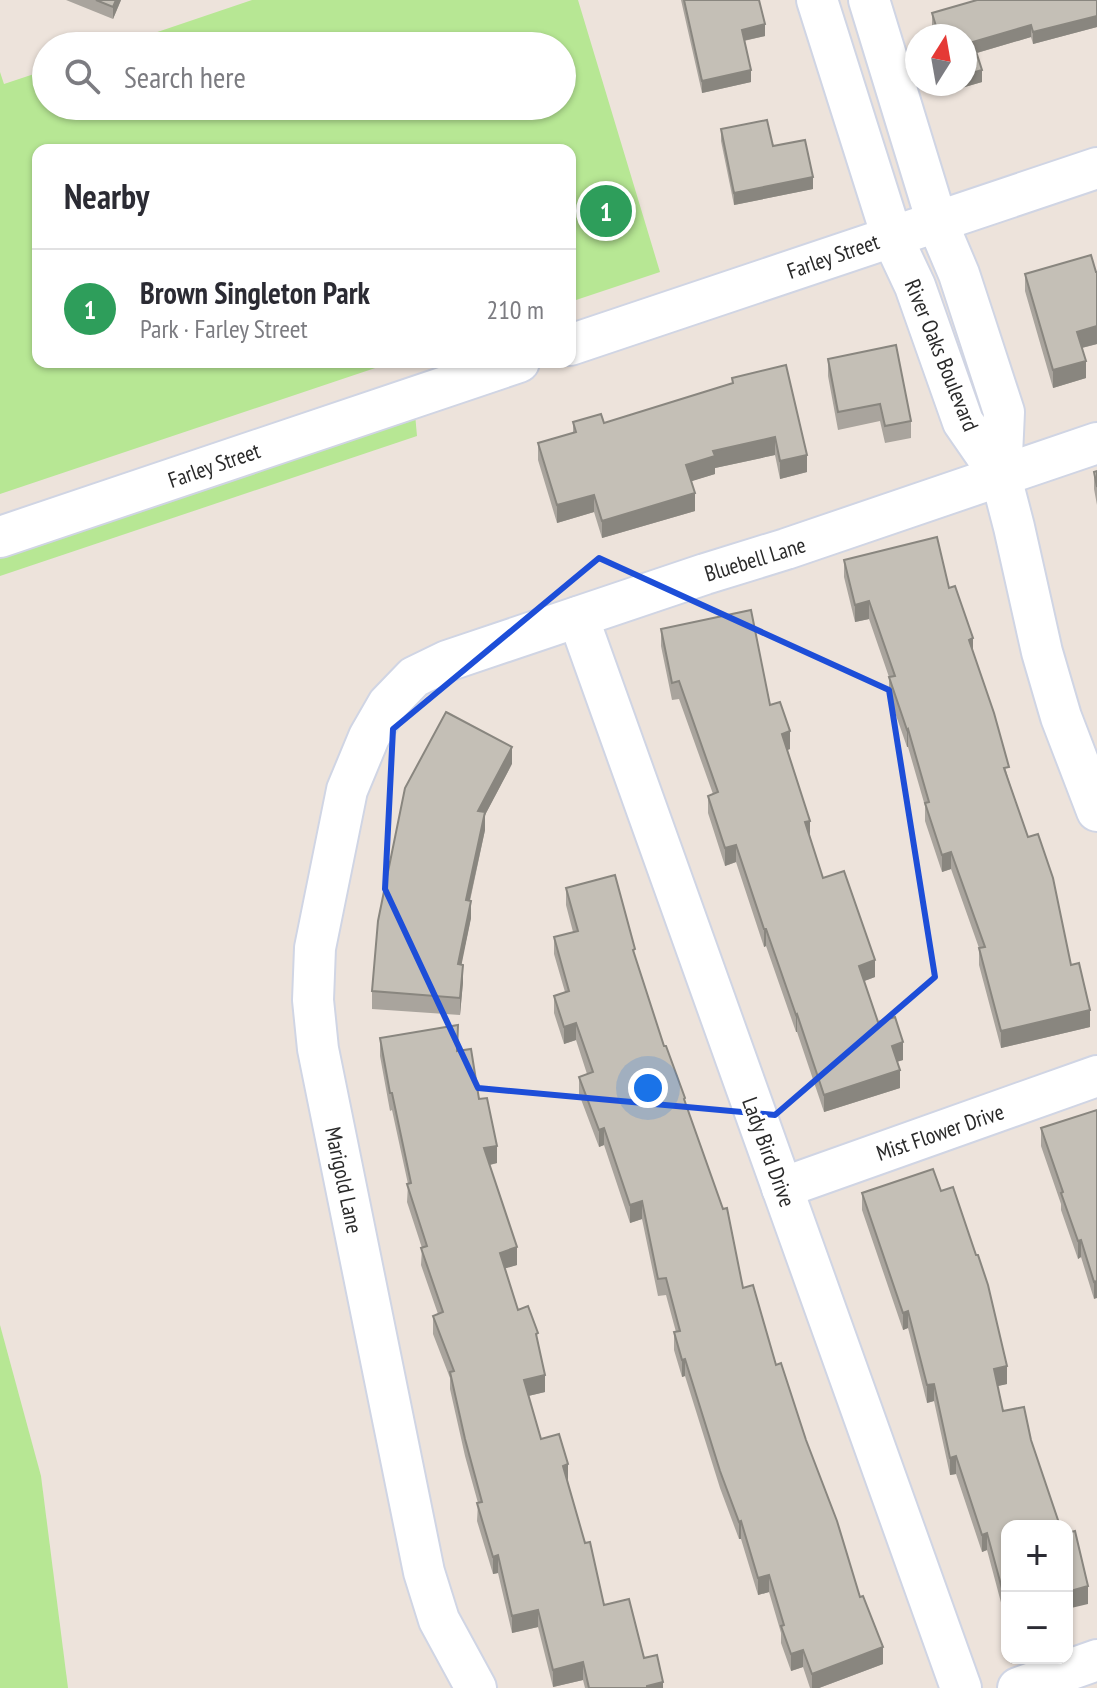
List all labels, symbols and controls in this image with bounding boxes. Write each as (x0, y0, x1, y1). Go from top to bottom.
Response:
north arrow (905, 24, 977, 96)
search box (32, 32, 576, 120)
icon: search (60, 54, 104, 98)
text: Search here (124, 57, 246, 96)
text: Nearby (64, 174, 149, 218)
pin: 1 (580, 181, 632, 241)
street label: Farley Street (783, 227, 883, 285)
text: Brown Singleton Park (140, 273, 370, 312)
street label: River Oaks Boulevard (899, 275, 985, 435)
text: 1 (84, 293, 96, 326)
text: 210 m (486, 293, 544, 326)
text: Park · Farley Street (140, 312, 308, 345)
street label: Farley Street (164, 436, 264, 494)
street label: Bluebell Lane (701, 530, 809, 588)
your location (628, 1068, 668, 1108)
street label: Lady Bird Drive (736, 1093, 802, 1211)
street label: Mist Flower Drive (873, 1097, 1007, 1167)
street label: Marigold Lane (319, 1124, 369, 1236)
map controls (1001, 1520, 1073, 1664)
button: + (1001, 1520, 1073, 1592)
button: − (1001, 1592, 1073, 1664)

